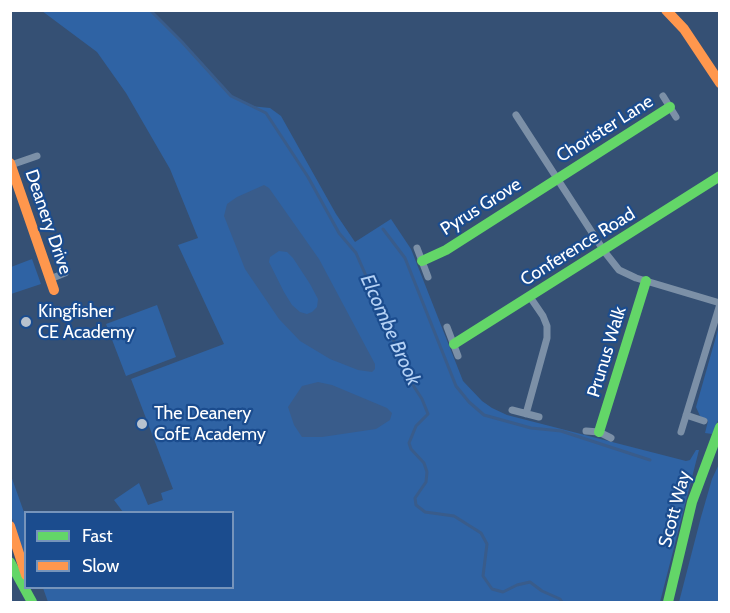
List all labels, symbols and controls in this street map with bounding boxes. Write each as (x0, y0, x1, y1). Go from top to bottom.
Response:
street label: Chorister Lane (553, 91, 657, 167)
street label: Deanery Drive (20, 167, 76, 277)
street label: Pyrus Grove (437, 174, 525, 240)
street label: Conference Road (517, 203, 639, 291)
water label: Elcombe Brook (355, 271, 425, 389)
place label: Kingfisher CE Academy (38, 301, 135, 344)
street label: Prunus Walk (583, 304, 631, 400)
marker: Kingfisher CE Academy (19, 315, 33, 329)
place label: The Deanery CofE Academy (154, 403, 266, 446)
marker: The Deanery CofE Academy (135, 417, 149, 431)
street label: Scott Way (654, 468, 696, 550)
legend (24, 511, 234, 589)
text: Fast (82, 525, 113, 547)
text: Slow (82, 555, 119, 577)

